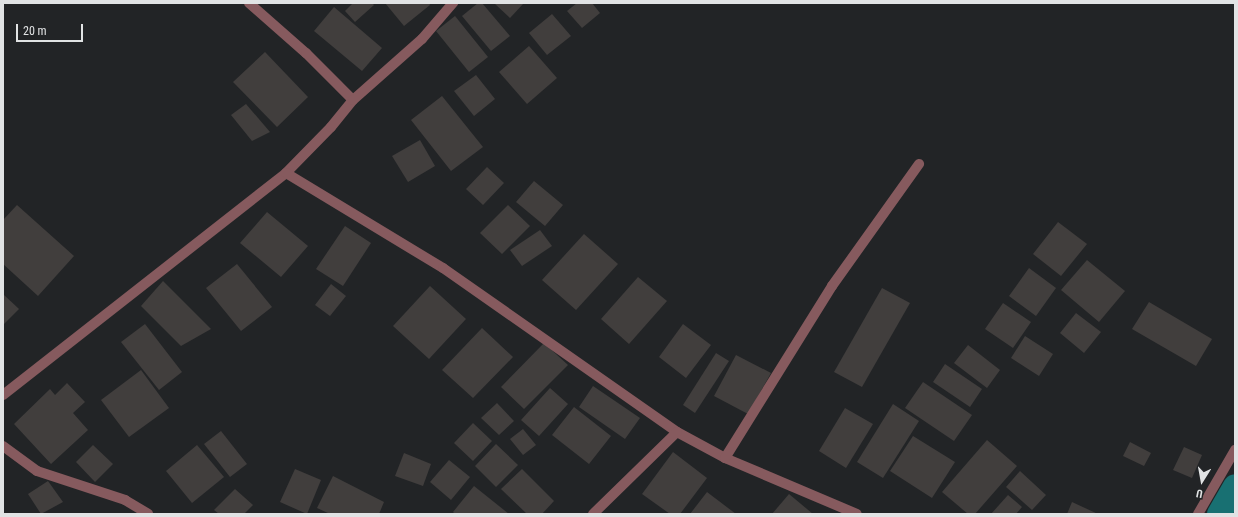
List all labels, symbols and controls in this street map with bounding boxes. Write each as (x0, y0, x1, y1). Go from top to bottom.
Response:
scale bar (18, 16, 85, 42)
text: 20 m (23, 24, 47, 38)
north arrow (1182, 461, 1222, 501)
text: U (1195, 486, 1204, 500)

